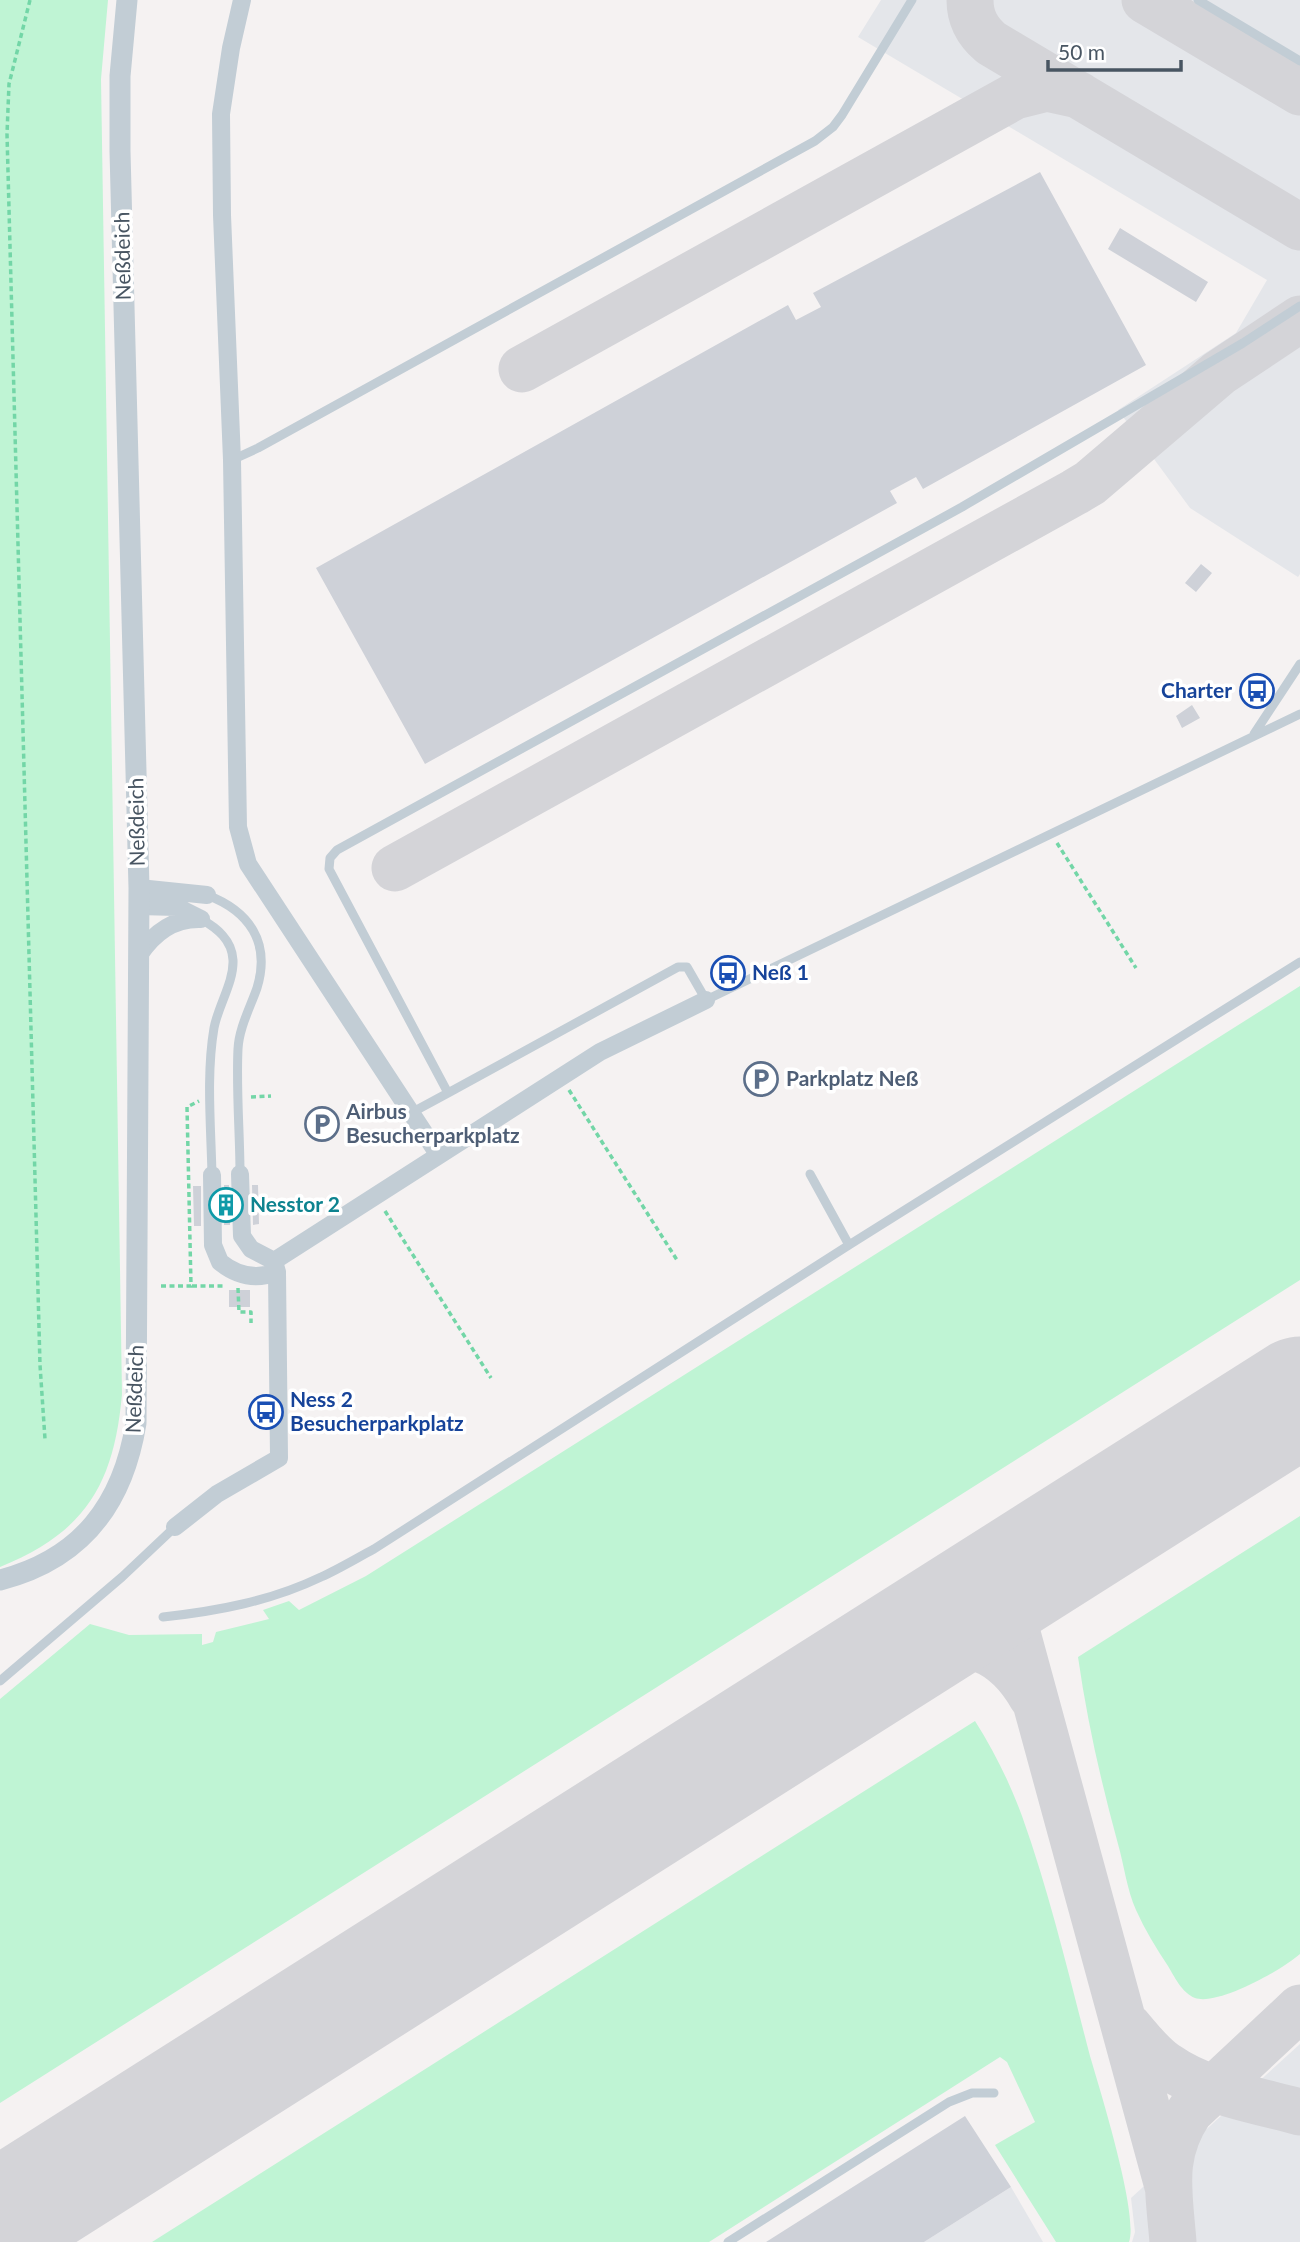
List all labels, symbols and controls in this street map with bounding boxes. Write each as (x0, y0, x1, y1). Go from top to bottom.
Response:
scale bar (1048, 28, 1181, 72)
text: 50 m (1058, 39, 1105, 64)
street label: Neßdeich (108, 212, 135, 301)
bus stop icon: Charter (1238, 672, 1276, 710)
place label: Charter (1161, 677, 1232, 702)
street label: Neßdeich (122, 778, 149, 867)
bus stop icon: Neß 1 (709, 954, 747, 992)
place label: Neß 1 (752, 959, 809, 984)
parking icon: Parkplatz Neß (742, 1060, 780, 1098)
place label: Parkplatz Neß (786, 1065, 919, 1090)
place label: Airbus Besucherparkplatz (345, 1098, 520, 1147)
parking icon: Airbus Besucherparkplatz (303, 1105, 341, 1143)
building icon: Nesstor 2 (207, 1186, 245, 1224)
place label: Nesstor 2 (250, 1191, 340, 1216)
street label: Neßdeich (119, 1344, 148, 1434)
place label: Ness 2 Besucherparkplatz (290, 1386, 464, 1435)
bus stop icon: Ness 2 Besucherparkplatz (247, 1393, 285, 1431)

